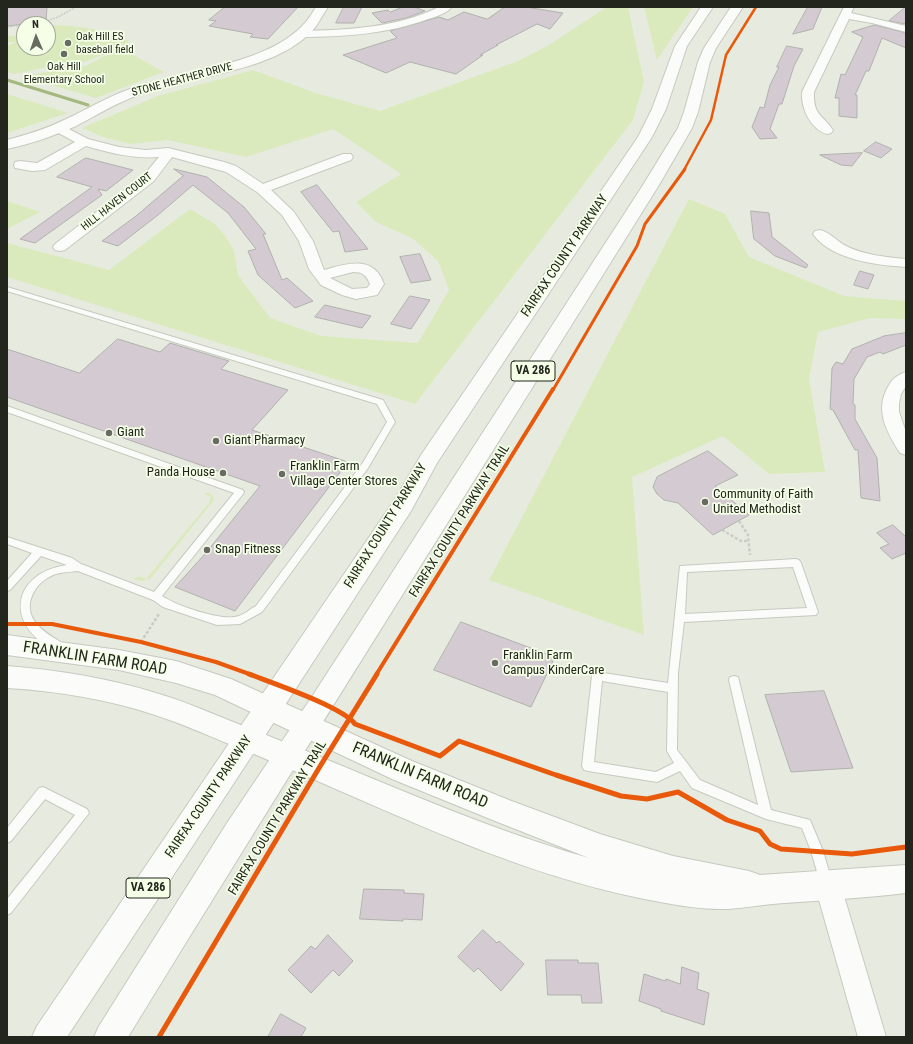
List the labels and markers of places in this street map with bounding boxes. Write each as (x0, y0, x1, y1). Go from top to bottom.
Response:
place label: Oak Hill ES baseball field (76, 30, 134, 56)
marker: Oak Hill ES baseball field (63, 38, 73, 48)
marker: Oak Hill Elementary School (59, 49, 69, 59)
place label: Oak Hill Elementary School (24, 60, 104, 86)
place label: Giant (117, 425, 144, 441)
marker: Giant (104, 428, 114, 438)
place label: Giant Pharmacy (224, 433, 305, 449)
marker: Giant Pharmacy (211, 436, 221, 446)
place label: Franklin Farm Village Center Stores (290, 459, 397, 490)
place label: Panda House (147, 465, 215, 481)
marker: Panda House (218, 468, 228, 478)
marker: Franklin Farm Village Center Stores (277, 469, 287, 479)
place label: Community of Faith United Methodist (713, 487, 813, 518)
marker: Community of Faith United Methodist (700, 497, 710, 507)
place label: Snap Fitness (215, 542, 281, 558)
marker: Snap Fitness (202, 545, 212, 555)
place label: Franklin Farm Campus KinderCare (503, 648, 604, 679)
marker: Franklin Farm Campus KinderCare (490, 658, 500, 668)

